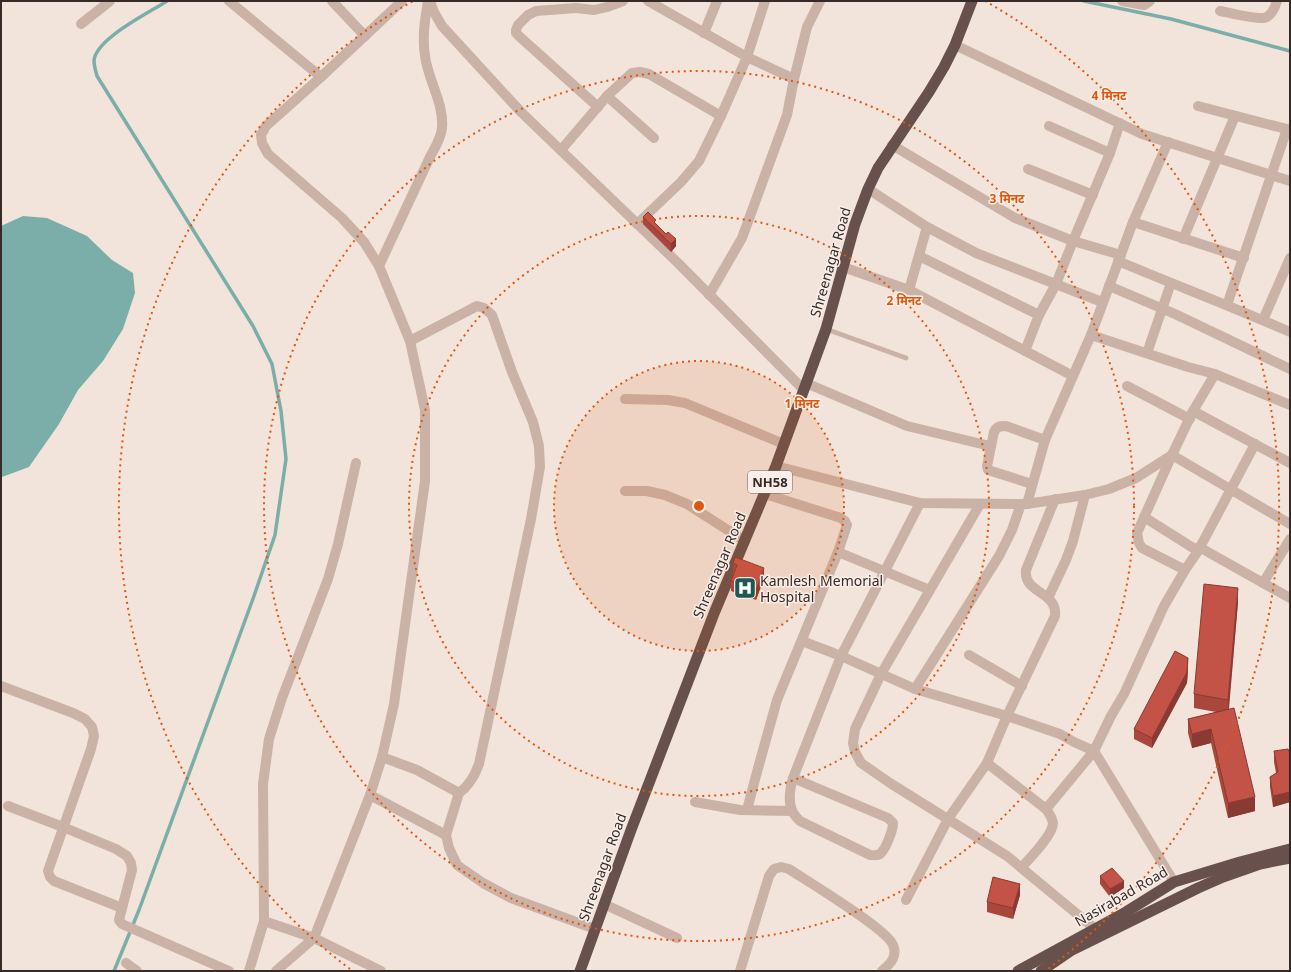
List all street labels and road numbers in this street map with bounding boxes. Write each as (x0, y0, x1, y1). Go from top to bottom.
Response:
street label: Shreenagar Road (805, 205, 855, 319)
road number: NH58 (748, 471, 792, 493)
street label: Shreenagar Road (688, 509, 750, 621)
street label: Shreenagar Road (574, 810, 630, 924)
street label: Nasirabad Road (1071, 862, 1171, 930)

